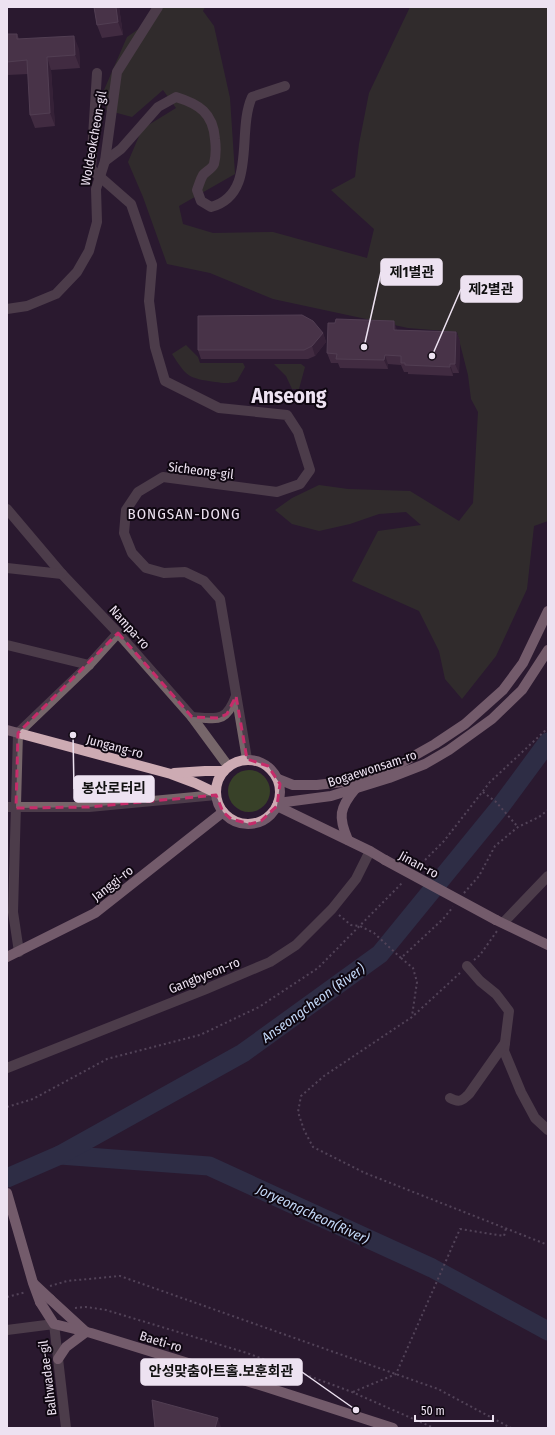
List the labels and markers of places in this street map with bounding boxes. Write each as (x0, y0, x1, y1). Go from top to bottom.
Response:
callout: 제1별관 (381, 259, 442, 285)
callout: 제2별관 (461, 276, 522, 302)
callout: 봉산로터리 (74, 776, 154, 802)
callout: 안성맞춤아트홀.보훈회관 (141, 1359, 302, 1385)

